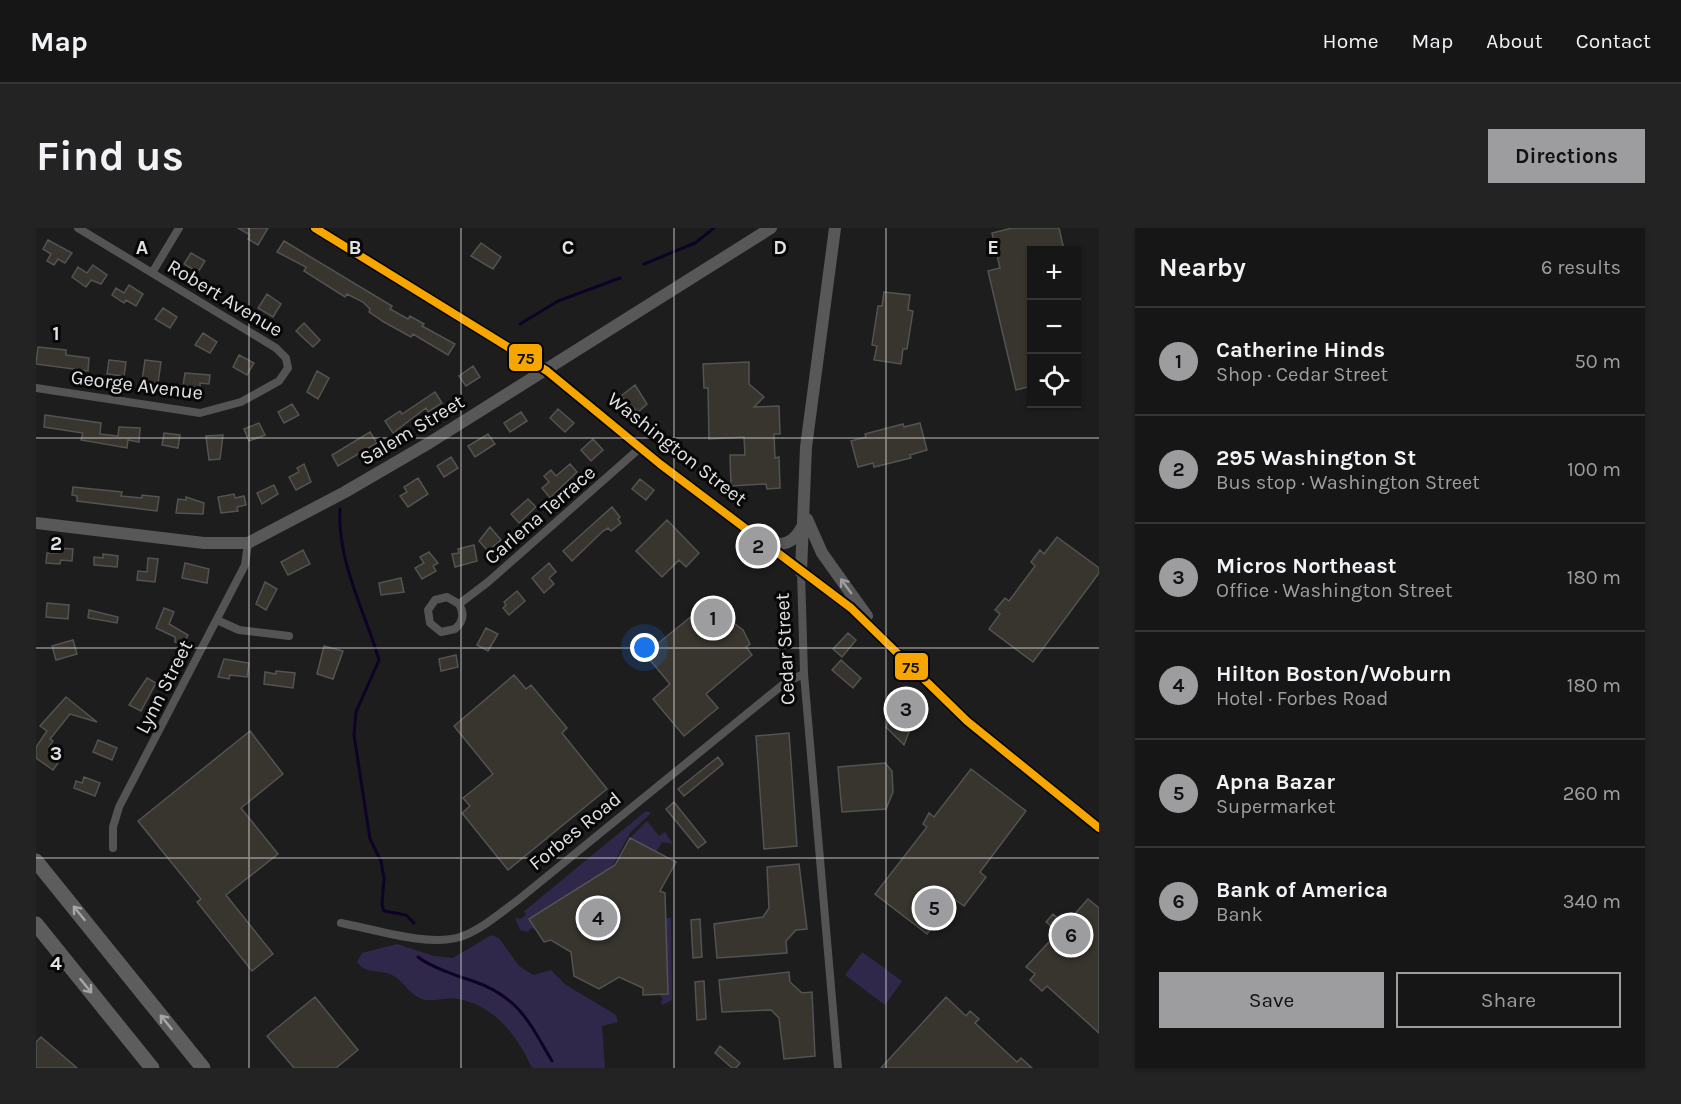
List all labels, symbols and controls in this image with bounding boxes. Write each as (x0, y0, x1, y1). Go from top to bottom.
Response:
text: Map (30, 25, 88, 58)
text: Home (1323, 29, 1379, 53)
text: Map (1412, 29, 1453, 53)
text: About (1486, 29, 1543, 53)
text: Contact (1576, 29, 1651, 53)
button: Directions (1488, 129, 1645, 183)
text: Find us (36, 131, 184, 181)
text: A (136, 236, 149, 259)
text: B (349, 236, 361, 259)
text: C (562, 236, 574, 259)
text: D (773, 236, 787, 259)
text: E (987, 236, 999, 259)
map controls (1027, 246, 1081, 408)
button: + (1027, 246, 1081, 300)
text: Nearby (1159, 252, 1246, 283)
street label: Robert Avenue (163, 255, 287, 341)
text: 6 results (1541, 256, 1621, 279)
button: − (1027, 300, 1081, 354)
text: 1 (52, 322, 60, 345)
text: Catherine Hinds (1216, 337, 1385, 363)
line badge: 75 (508, 343, 543, 372)
text: 75 (517, 349, 535, 368)
text: 1 (1175, 350, 1182, 373)
text: 50 m (1574, 350, 1621, 373)
button: locate (1027, 354, 1081, 408)
text: Shop · Cedar Street (1216, 363, 1388, 386)
street label: George Avenue (70, 365, 204, 405)
street label: Washington Street (603, 388, 752, 511)
street label: Salem Street (356, 390, 469, 470)
text: 295 Washington St (1216, 445, 1416, 471)
text: 2 (1172, 458, 1185, 481)
text: 100 m (1567, 458, 1621, 481)
street label: Carlena Terrace (480, 461, 600, 569)
text: Bus stop · Washington Street (1216, 471, 1480, 494)
pin: 2 (738, 524, 778, 568)
text: 2 (50, 532, 62, 555)
text: Micros Northeast (1216, 553, 1396, 579)
text: 3 (1172, 566, 1185, 589)
text: 180 m (1567, 566, 1621, 589)
one-way arrow (839, 579, 852, 595)
text: Office · Washington Street (1216, 579, 1453, 602)
street label: Cedar Street (771, 592, 799, 706)
pin: 1 (694, 596, 732, 640)
your location (630, 633, 659, 662)
street label: Lynn Street (131, 636, 198, 738)
line badge: 75 (894, 652, 929, 681)
text: 75 (902, 658, 920, 677)
text: Hilton Boston/Woburn (1216, 661, 1451, 687)
text: 4 (1173, 674, 1184, 697)
text: 180 m (1567, 674, 1621, 697)
pin: 3 (886, 686, 926, 732)
text: Hotel · Forbes Road (1216, 687, 1388, 710)
text: 3 (50, 742, 62, 765)
text: Apna Bazar (1216, 769, 1335, 795)
text: 5 (1173, 782, 1184, 805)
text: 260 m (1563, 782, 1621, 805)
street label: Forbes Road (524, 787, 626, 875)
text: Supermarket (1216, 795, 1335, 818)
text: Bank of America (1216, 877, 1388, 903)
pin: 5 (914, 886, 954, 930)
text: 6 (1172, 890, 1185, 913)
text: 340 m (1563, 890, 1621, 913)
pin: 4 (578, 896, 618, 940)
text: Bank (1216, 903, 1263, 926)
one-way arrow (72, 906, 85, 922)
pin: 6 (1052, 912, 1090, 958)
text: 4 (50, 952, 62, 975)
button: Save (1159, 972, 1384, 1028)
button: Share (1396, 972, 1621, 1028)
one-way arrow (79, 977, 92, 993)
one-way arrow (160, 1015, 173, 1031)

